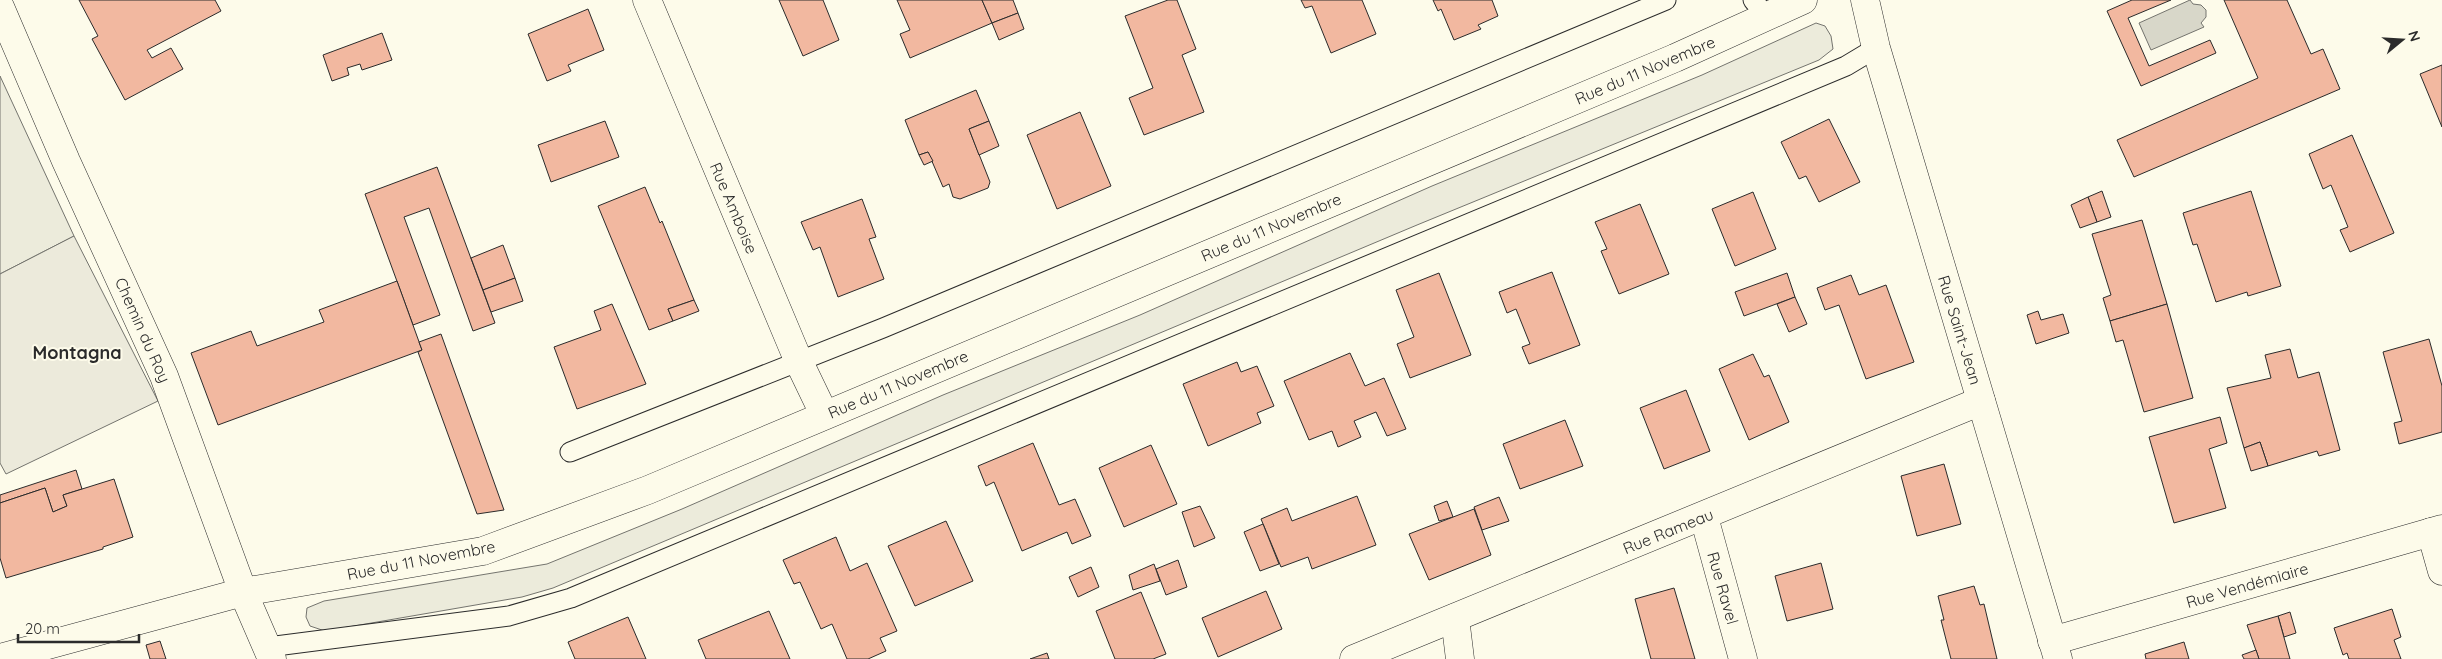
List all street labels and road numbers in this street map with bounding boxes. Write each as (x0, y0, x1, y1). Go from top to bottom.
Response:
street label: Rue du 11 Novembre (1572, 31, 1718, 109)
street label: Rue Amboise (706, 159, 762, 257)
street label: Rue du 11 Novembre (1198, 188, 1344, 266)
street label: Rue Saint-Jean (1934, 273, 1986, 387)
street label: Chemin du Roy (111, 274, 175, 386)
street label: Rue du 11 Novembre (825, 345, 971, 423)
street label: Rue Rameau (1620, 504, 1716, 558)
street label: Rue du 11 Novembre (345, 536, 497, 584)
street label: Rue Ravel (1703, 549, 1743, 627)
street label: Rue Vendémiaire (2184, 558, 2310, 612)

